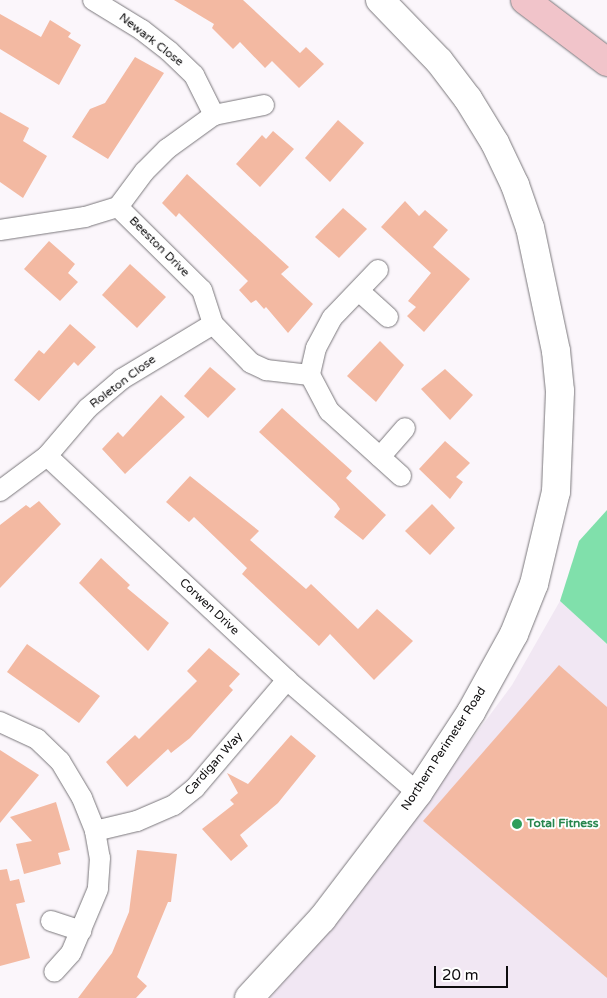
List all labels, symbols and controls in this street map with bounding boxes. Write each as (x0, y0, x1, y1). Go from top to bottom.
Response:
street label: Newark Close (116, 10, 186, 70)
street label: Beeston Drive (126, 214, 192, 280)
street label: Roleton Close (87, 352, 159, 412)
street label: Corwen Drive (176, 576, 242, 638)
street label: Northern Perimeter Road (399, 685, 489, 813)
street label: Cardigan Way (182, 730, 246, 798)
place label: Total Fitness (527, 817, 599, 831)
marker: Total Fitness (511, 818, 523, 830)
scale bar (437, 956, 511, 988)
text: 20 m (442, 966, 479, 984)

